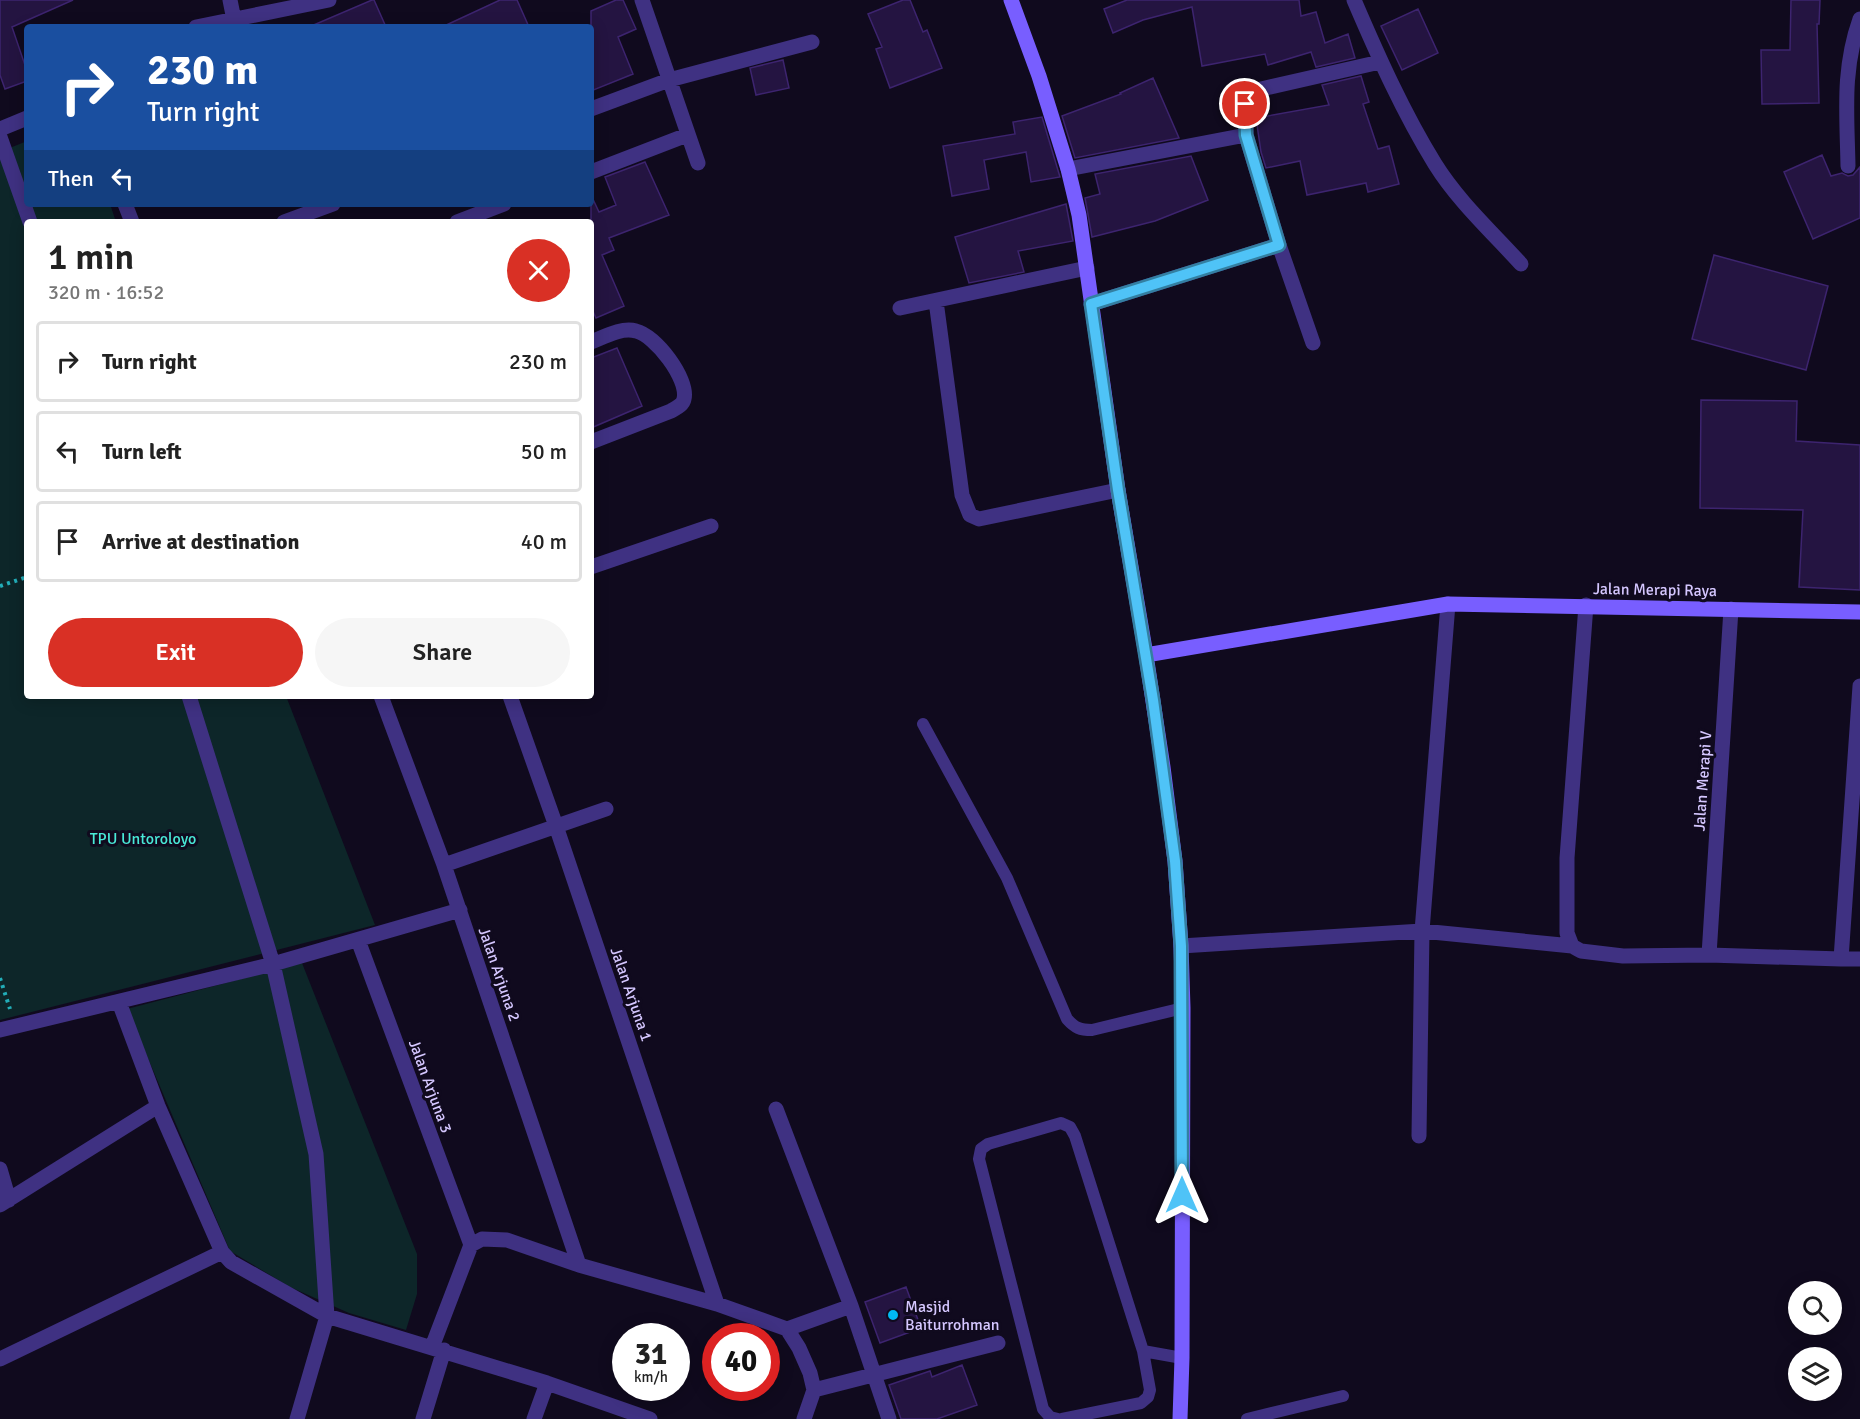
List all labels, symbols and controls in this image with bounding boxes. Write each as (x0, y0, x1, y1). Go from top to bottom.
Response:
text: 230 m (147, 45, 258, 96)
icon: right (48, 48, 126, 126)
pin (1219, 78, 1270, 129)
icon: arrive (1228, 87, 1261, 120)
text: Turn right (147, 96, 260, 129)
icon: left (106, 162, 139, 195)
text: Then (48, 165, 94, 192)
text: 1 min (48, 235, 134, 280)
button: close (507, 239, 570, 302)
text: 320 m · 16:52 (48, 280, 164, 305)
icon: right (51, 345, 84, 378)
text: Turn right (102, 348, 197, 375)
text: 230 m (509, 348, 567, 375)
icon: left (51, 435, 84, 468)
text: Turn left (102, 438, 182, 465)
text: 50 m (521, 438, 567, 465)
icon: arrive (51, 525, 84, 558)
text: Arrive at destination (102, 528, 299, 555)
text: 40 m (521, 528, 567, 555)
street label: Jalan Merapi Raya (1593, 579, 1717, 601)
button: Exit (48, 618, 303, 687)
button: Share (315, 618, 570, 687)
street label: Jalan Merapi V (1690, 730, 1716, 832)
park label: TPU Untoroloyo (90, 829, 196, 849)
street label: Jalan Arjuna 2 (474, 925, 524, 1024)
street label: Jalan Arjuna 1 (606, 945, 656, 1044)
street label: Jalan Arjuna 3 (404, 1037, 456, 1136)
position arrow (1150, 1163, 1214, 1227)
map controls (1788, 1281, 1842, 1401)
button: search (1788, 1281, 1842, 1335)
place label: Masjid Baiturrohman (905, 1297, 1000, 1335)
marker: Masjid Baiturrohman (886, 1308, 900, 1322)
speed limit sign: 40 (702, 1323, 780, 1401)
text: 31 (635, 1336, 667, 1373)
button: layers (1788, 1347, 1842, 1401)
text: km/h (634, 1368, 668, 1386)

